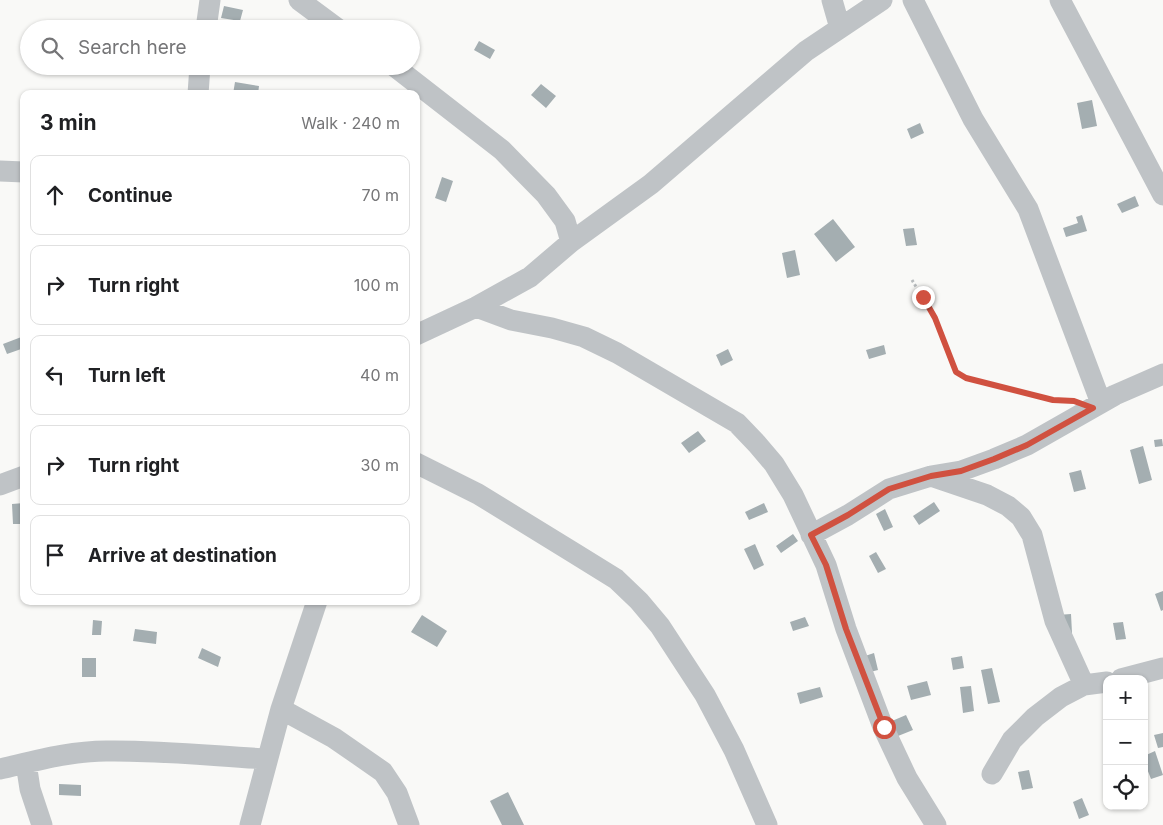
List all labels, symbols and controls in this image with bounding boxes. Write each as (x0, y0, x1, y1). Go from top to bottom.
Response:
search box (20, 20, 420, 75)
icon: search (38, 34, 66, 62)
text: Search here (78, 36, 187, 59)
text: 3 min (40, 110, 96, 135)
text: Walk · 240 m (301, 113, 400, 133)
icon: ahead (41, 181, 69, 209)
text: Continue (88, 184, 173, 207)
text: 70 m (362, 185, 399, 205)
icon: right (41, 271, 69, 299)
text: Turn right (88, 274, 179, 297)
text: 100 m (354, 275, 399, 295)
route end (912, 286, 935, 309)
icon: left (41, 361, 69, 389)
text: Turn left (88, 364, 166, 387)
text: 40 m (360, 365, 399, 385)
icon: right (41, 451, 69, 479)
text: Turn right (88, 454, 179, 477)
text: 30 m (361, 455, 399, 475)
icon: arrive (41, 541, 69, 569)
text: Arrive at destination (88, 544, 277, 567)
map controls (1103, 675, 1148, 810)
button: + (1103, 675, 1148, 720)
route start (873, 716, 896, 739)
button: − (1103, 720, 1148, 765)
button: locate (1103, 765, 1148, 810)

